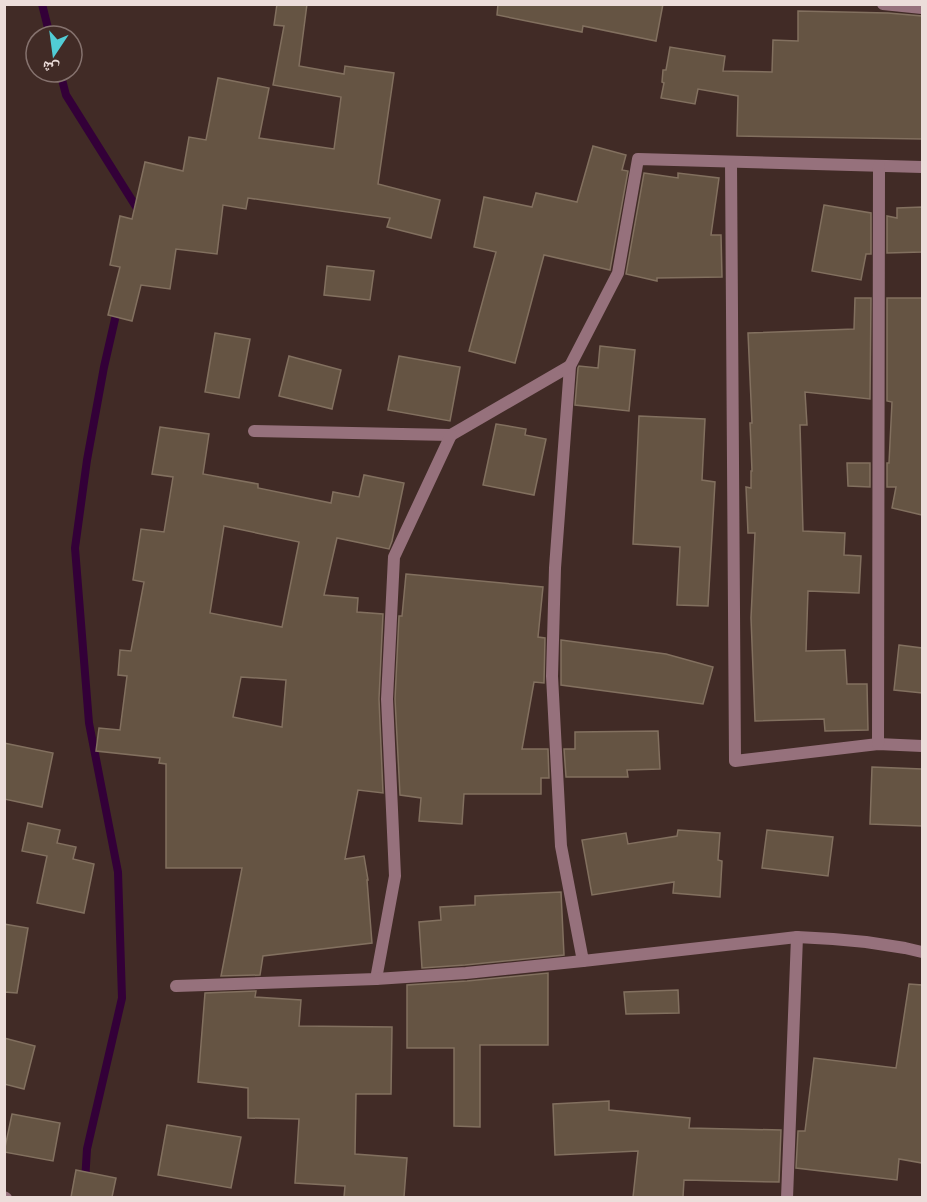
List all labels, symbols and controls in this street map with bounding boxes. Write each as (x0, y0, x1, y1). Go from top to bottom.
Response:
north arrow (24, 24, 84, 84)
text: ش (40, 57, 61, 79)

